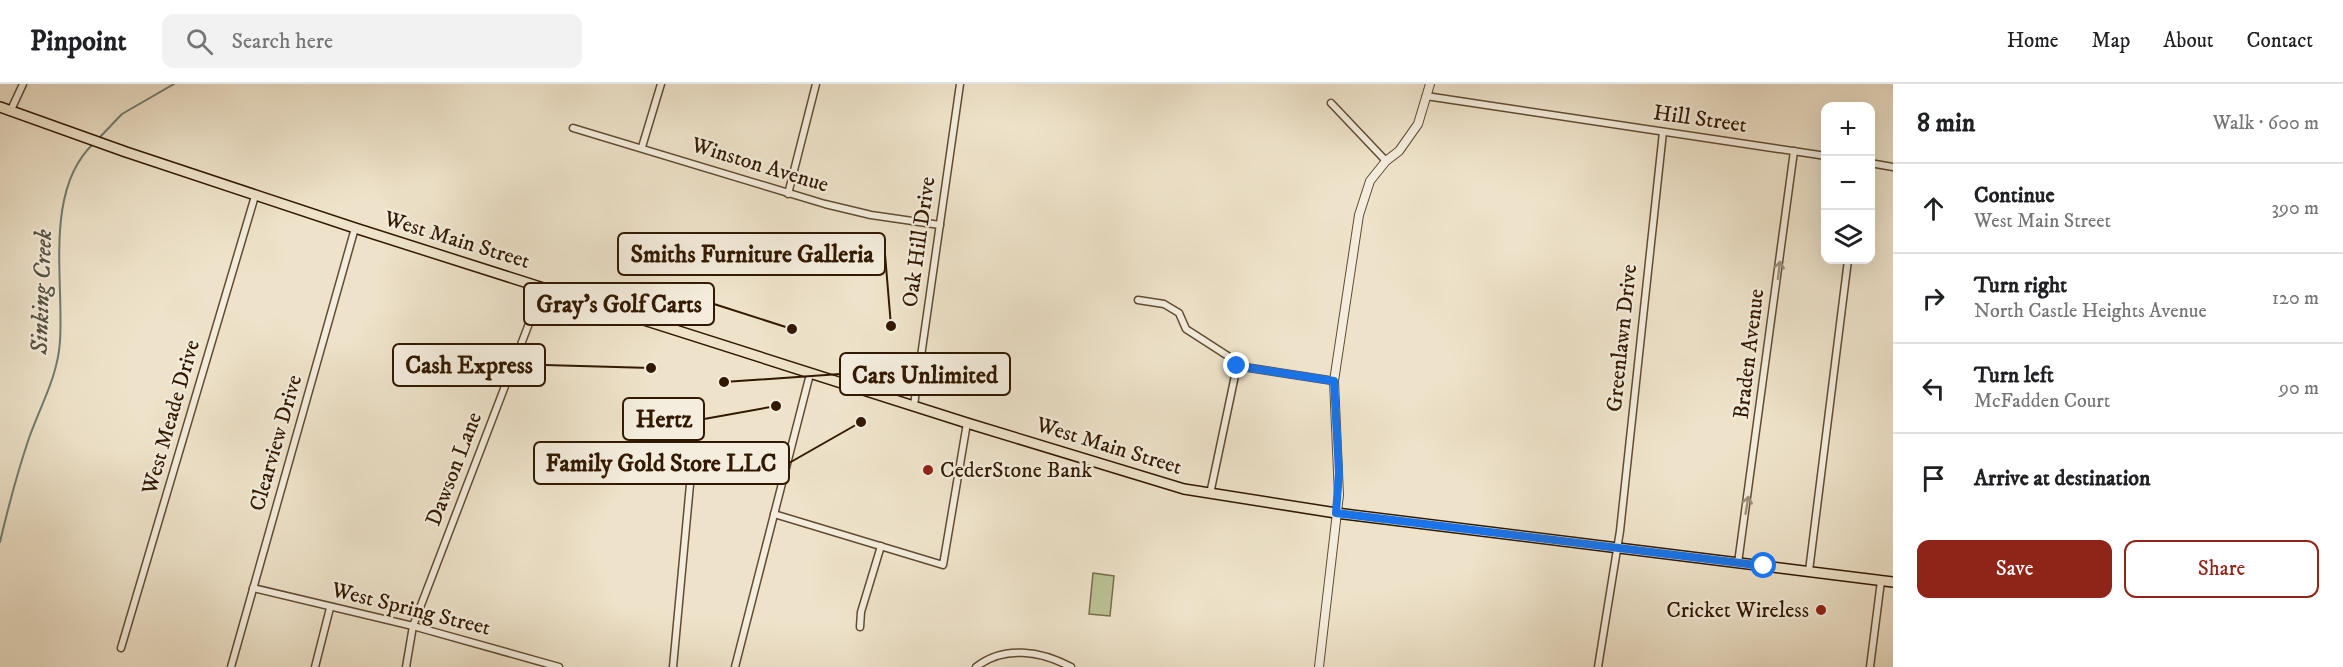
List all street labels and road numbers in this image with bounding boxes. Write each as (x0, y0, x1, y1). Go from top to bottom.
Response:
street label: Hill Street (1652, 99, 1748, 139)
street label: Winston Avenue (687, 131, 832, 199)
street label: Oak Hill Drive (896, 175, 942, 309)
street label: West Main Street (380, 205, 533, 275)
street label: Greenlawn Drive (1601, 263, 1643, 413)
street label: Braden Avenue (1728, 287, 1770, 421)
street label: West Meade Drive (136, 337, 206, 498)
street label: Clearview Drive (244, 372, 308, 514)
street label: Dawson Lane (420, 408, 488, 530)
street label: West Main Street (1032, 411, 1185, 481)
street label: West Spring Street (328, 576, 493, 642)

